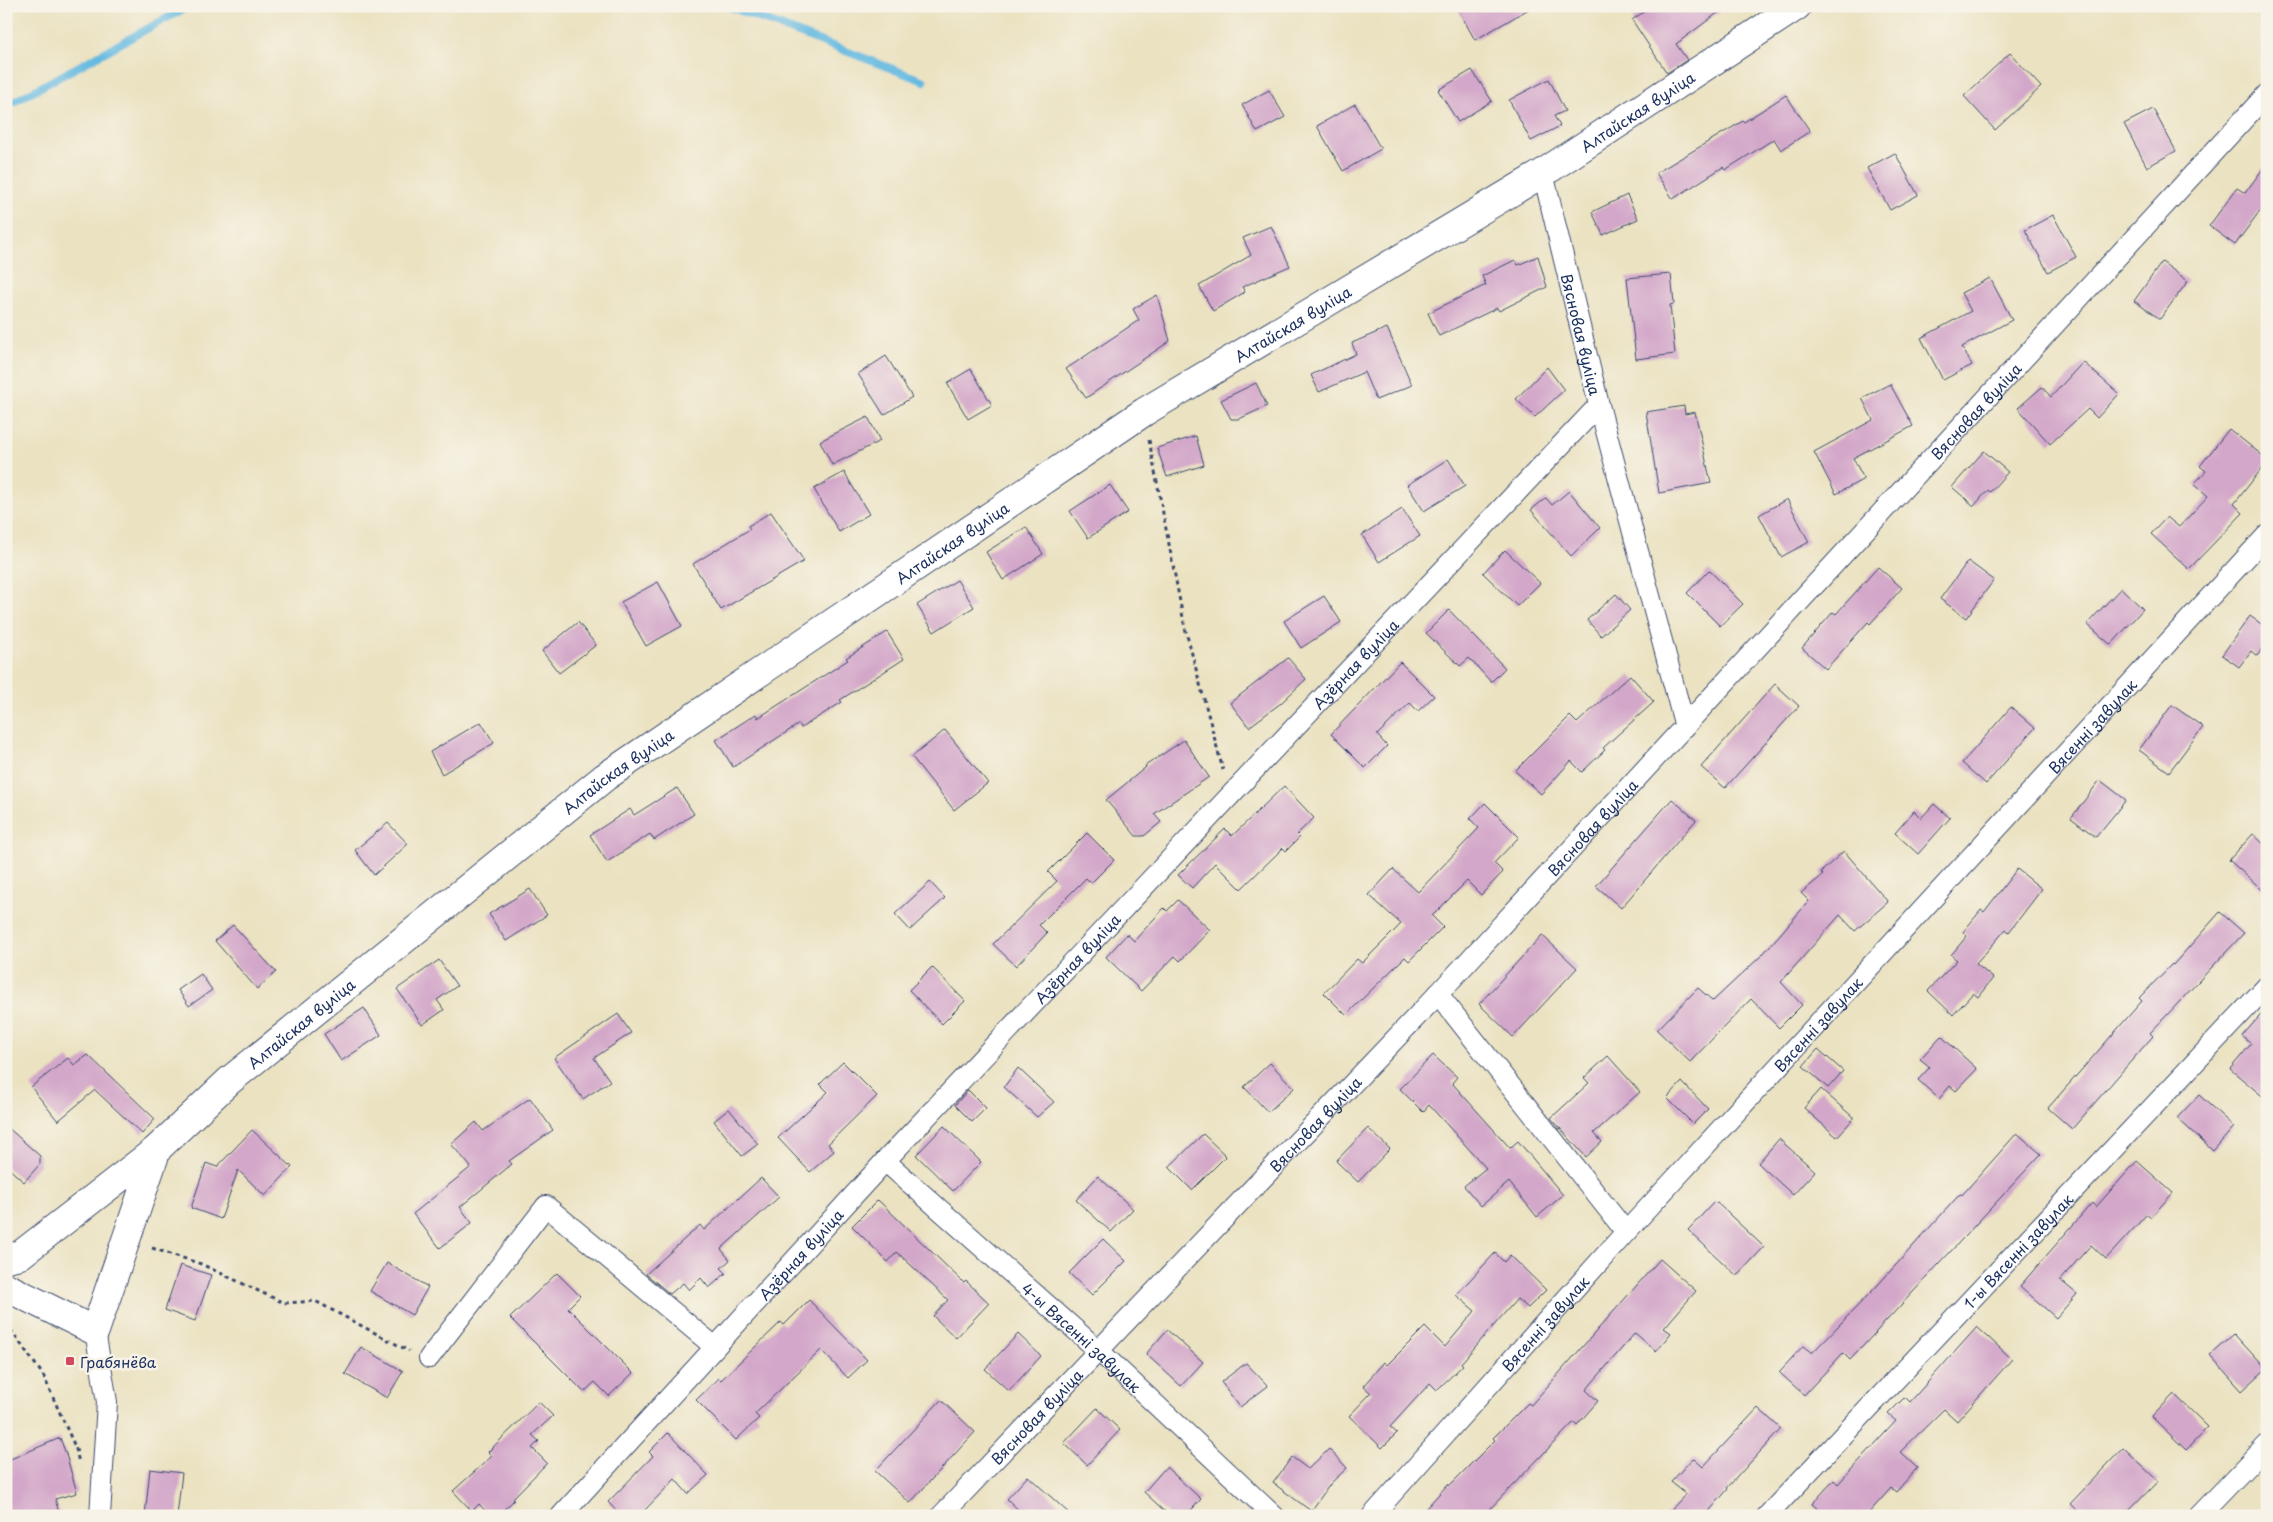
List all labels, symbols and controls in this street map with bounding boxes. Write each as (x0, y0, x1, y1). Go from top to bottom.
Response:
street label: Алтайская вуліца (1576, 65, 1700, 157)
street label: Вясновая вуліца (1556, 271, 1608, 398)
street label: Алтайская вуліца (1230, 279, 1356, 367)
street label: Вясновая вуліца (1925, 356, 2027, 464)
street label: Алтайская вуліца (891, 495, 1014, 589)
street label: Азёрная вуліца (1307, 613, 1404, 714)
street label: Вясенні завулак (2042, 673, 2141, 778)
street label: Алтайская вуліца (557, 722, 678, 819)
street label: Вясновая вуліца (1541, 773, 1643, 880)
street label: Азёрная вуліца (1028, 907, 1126, 1008)
street label: Вясенні завулак (1768, 971, 1867, 1076)
street label: Алтайская вуліца (242, 972, 360, 1073)
street label: Вясновая вуліца (1263, 1070, 1367, 1177)
street label: 1-ы Вясенні завулак (1957, 1188, 2078, 1313)
street label: Азёрная вуліца (753, 1202, 849, 1305)
street label: Вясенні завулак (1496, 1270, 1594, 1376)
street label: 4-ы Вясенні завулак (1017, 1276, 1147, 1397)
place label: Грабянёва (80, 1350, 157, 1373)
marker: Грабянёва (64, 1355, 76, 1367)
street label: Вясновая вуліца (985, 1362, 1088, 1469)

